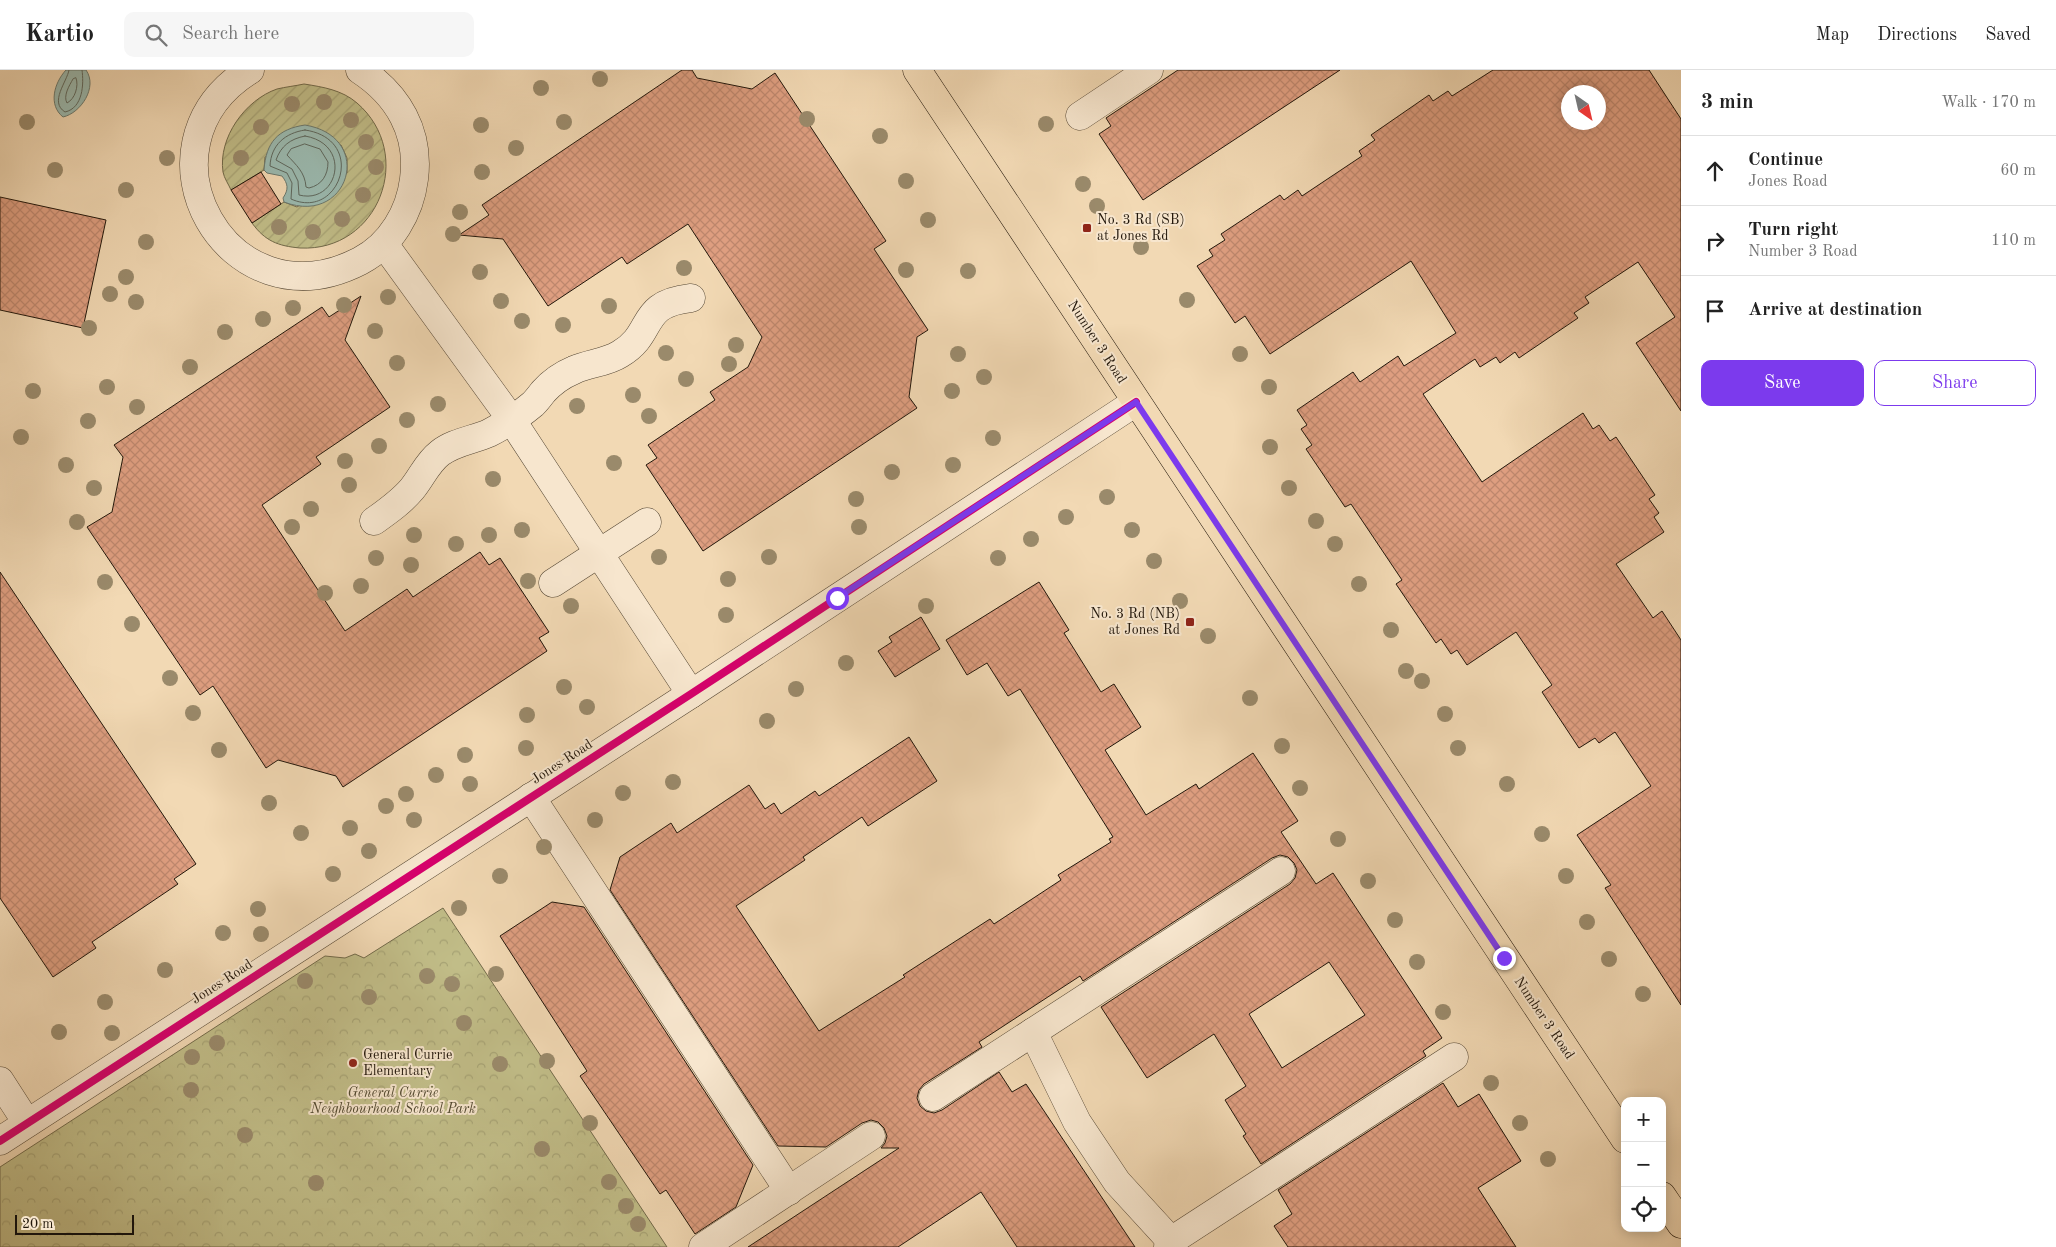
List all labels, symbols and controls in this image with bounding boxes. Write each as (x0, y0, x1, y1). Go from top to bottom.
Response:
search box (124, 12, 474, 57)
icon: search (142, 21, 170, 49)
text: Kartio (25, 23, 94, 47)
text: Search here (182, 25, 279, 44)
text: Map (1816, 26, 1849, 44)
text: Directions (1877, 26, 1957, 44)
text: Saved (1985, 26, 2031, 44)
north arrow (1561, 85, 1606, 130)
text: 3 min (1701, 92, 1754, 113)
text: Walk · 170 m (1941, 95, 2036, 111)
text: Continue (1748, 151, 1823, 170)
icon: ahead (1701, 157, 1729, 185)
text: 60 m (2000, 163, 2036, 179)
text: Jones Road (1748, 174, 1828, 190)
place label: No. 3 Rd (SB) at Jones Rd (1097, 213, 1185, 243)
text: Turn right (1748, 221, 1838, 240)
marker: No. 3 Rd (SB) at Jones Rd (1081, 222, 1093, 234)
icon: right (1701, 227, 1729, 255)
text: 110 m (1991, 233, 2036, 249)
text: Number 3 Road (1748, 244, 1858, 260)
icon: arrive (1701, 297, 1729, 325)
street label: Number 3 Road (1065, 298, 1129, 386)
text: Arrive at destination (1748, 301, 1922, 320)
button: Save (1701, 360, 1864, 406)
button: Share (1874, 360, 2036, 406)
route start (826, 587, 849, 610)
place label: No. 3 Rd (NB) at Jones Rd (1090, 607, 1180, 637)
marker: No. 3 Rd (NB) at Jones Rd (1184, 616, 1196, 628)
street label: Jones Road (529, 737, 595, 787)
route end (1493, 947, 1516, 970)
street label: Jones Road (189, 957, 255, 1007)
street label: Number 3 Road (1511, 974, 1577, 1062)
place label: General Currie Elementary (363, 1048, 452, 1078)
marker: General Currie Elementary (347, 1057, 359, 1069)
park label: General Currie Neighbourhood School Park (309, 1086, 476, 1117)
map controls (1621, 1097, 1666, 1232)
button: + (1621, 1097, 1666, 1142)
button: − (1621, 1142, 1666, 1187)
button: locate (1621, 1187, 1666, 1232)
scale bar (15, 1212, 134, 1235)
text: 20 m (22, 1217, 53, 1231)

